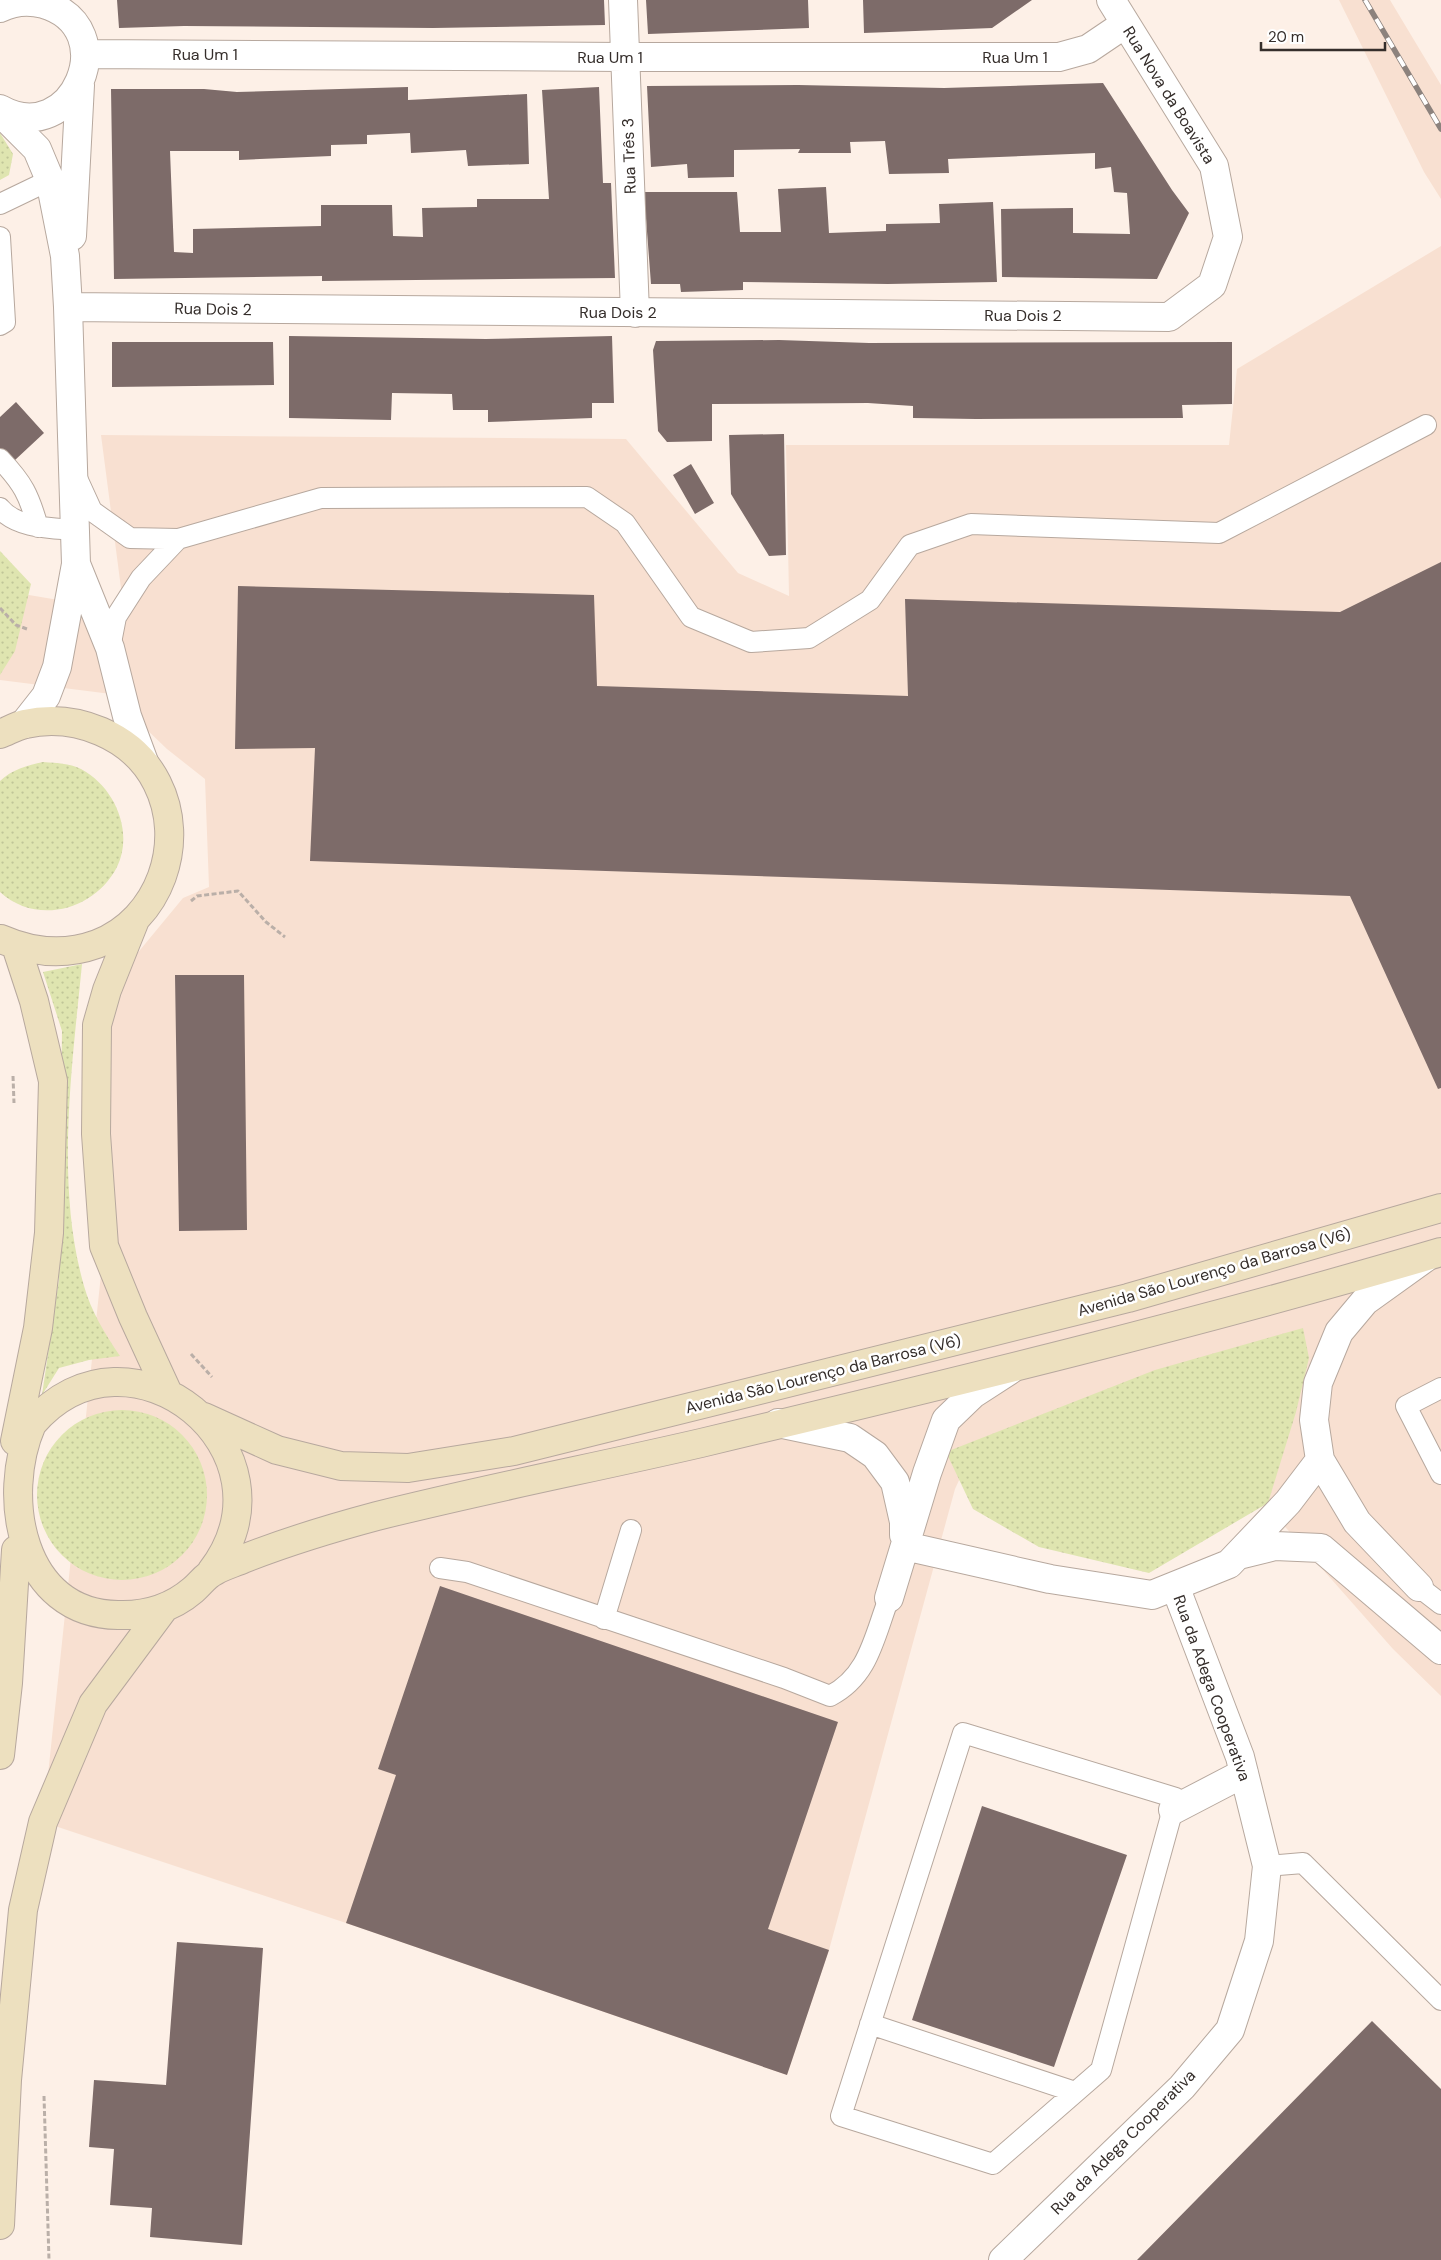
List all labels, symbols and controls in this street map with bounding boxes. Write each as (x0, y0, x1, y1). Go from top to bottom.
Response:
scale bar (1261, 20, 1385, 52)
street label: Rua Nova da Boavista (1118, 22, 1220, 168)
text: 20 m (1268, 27, 1304, 47)
street label: Rua Um 1 (172, 44, 238, 65)
street label: Rua Um 1 (577, 47, 643, 68)
street label: Rua Um 1 (982, 47, 1048, 68)
street label: Rua Três 3 (617, 118, 641, 194)
street label: Rua Dois 2 (174, 298, 252, 320)
street label: Rua Dois 2 (579, 302, 657, 323)
street label: Rua Dois 2 (984, 305, 1062, 326)
street label: Avenida São Lourenço da Barrosa (V6) (1075, 1223, 1353, 1321)
street label: Avenida São Lourenço da Barrosa (V6) (683, 1330, 963, 1418)
street label: Rua da Adega Cooperativa (1169, 1592, 1255, 1784)
street label: Rua da Adega Cooperativa (1046, 2065, 1200, 2219)

